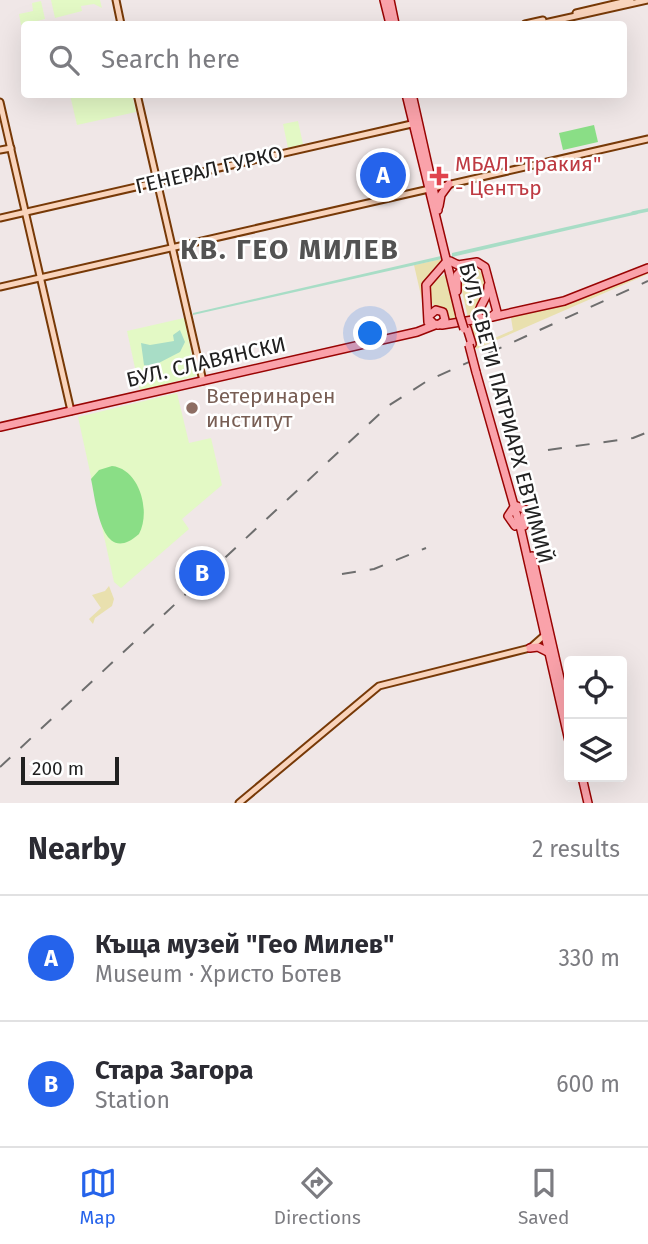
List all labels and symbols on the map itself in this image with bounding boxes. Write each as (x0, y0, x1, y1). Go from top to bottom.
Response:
street label: ГЕНЕРАЛ ГУРКО (133, 140, 285, 200)
pin: A (360, 149, 406, 201)
place label: МБАЛ "Тракия" - Център (455, 151, 601, 201)
marker: МБАЛ "Тракия" - Център (429, 166, 449, 186)
district label: КВ. ГЕО МИЛЕВ (180, 233, 400, 266)
street label: БУЛ. СВЕТИ ПАТРИАРХ ЕВТИМИЙ (453, 260, 559, 566)
your location (353, 316, 387, 350)
street label: БУЛ. СЛАВЯНСКИ (124, 331, 288, 393)
place label: Ветеринарен институт (206, 383, 335, 433)
marker: Ветеринарен институт (184, 400, 200, 416)
pin: B (179, 547, 225, 599)
scale bar (21, 754, 119, 786)

